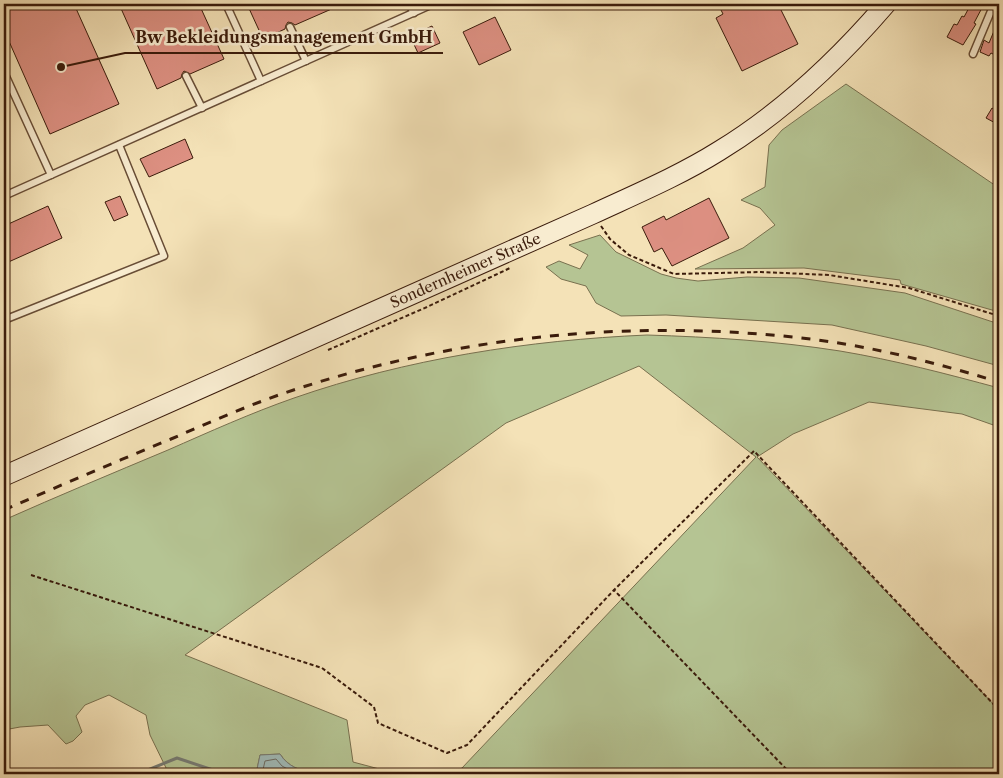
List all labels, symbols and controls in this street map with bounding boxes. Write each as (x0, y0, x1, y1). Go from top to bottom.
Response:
callout: Bw Bekleidungsmanagement GmbH (125, 22, 443, 53)
text: Bw Bekleidungsmanagement GmbH (135, 27, 433, 47)
street label: Sondernheimer Straße (387, 229, 544, 312)

